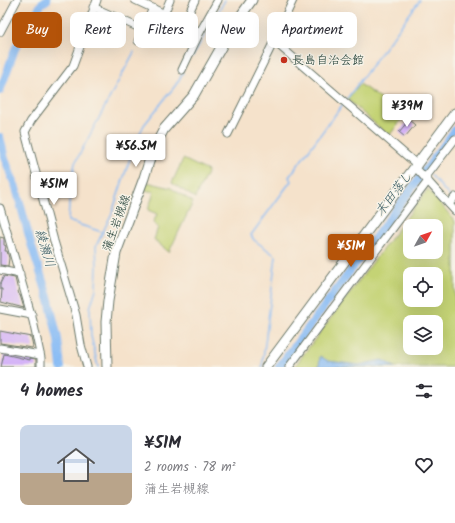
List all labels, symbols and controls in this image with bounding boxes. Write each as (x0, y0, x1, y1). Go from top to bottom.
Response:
chip: Buy (12, 12, 62, 48)
chip: Rent (70, 12, 126, 48)
chip: Filters (134, 12, 198, 48)
chip: New (206, 12, 259, 48)
chip: Apartment (267, 12, 357, 48)
place label: 長島自治会館 (292, 51, 364, 70)
marker: 長島自治会館 (279, 55, 289, 65)
pin: ¥39M (383, 94, 431, 128)
text: ¥39M (391, 96, 423, 117)
pin: ¥56.5M (103, 134, 169, 168)
text: ¥56.5M (115, 136, 157, 157)
water label: 末田落し (370, 167, 418, 221)
pin: ¥51M (30, 172, 78, 206)
text: ¥51M (40, 174, 68, 195)
street label: 蒲生岩槻線 (97, 192, 136, 255)
north arrow (403, 219, 443, 259)
map controls (403, 219, 443, 355)
water label: 綾瀬川 (29, 227, 60, 270)
pin: ¥51M (327, 234, 375, 268)
text: ¥51M (337, 236, 365, 257)
button: locate (403, 267, 443, 307)
button: layers (403, 315, 443, 355)
text: 4 homes (20, 378, 83, 405)
icon: filters (413, 380, 435, 402)
text: ¥51M (144, 430, 181, 457)
icon: home (52, 441, 100, 489)
icon: heart (413, 454, 435, 476)
text: 2 rooms · 78 m² (144, 457, 236, 478)
text: 蒲生岩槻線 (144, 479, 209, 500)

